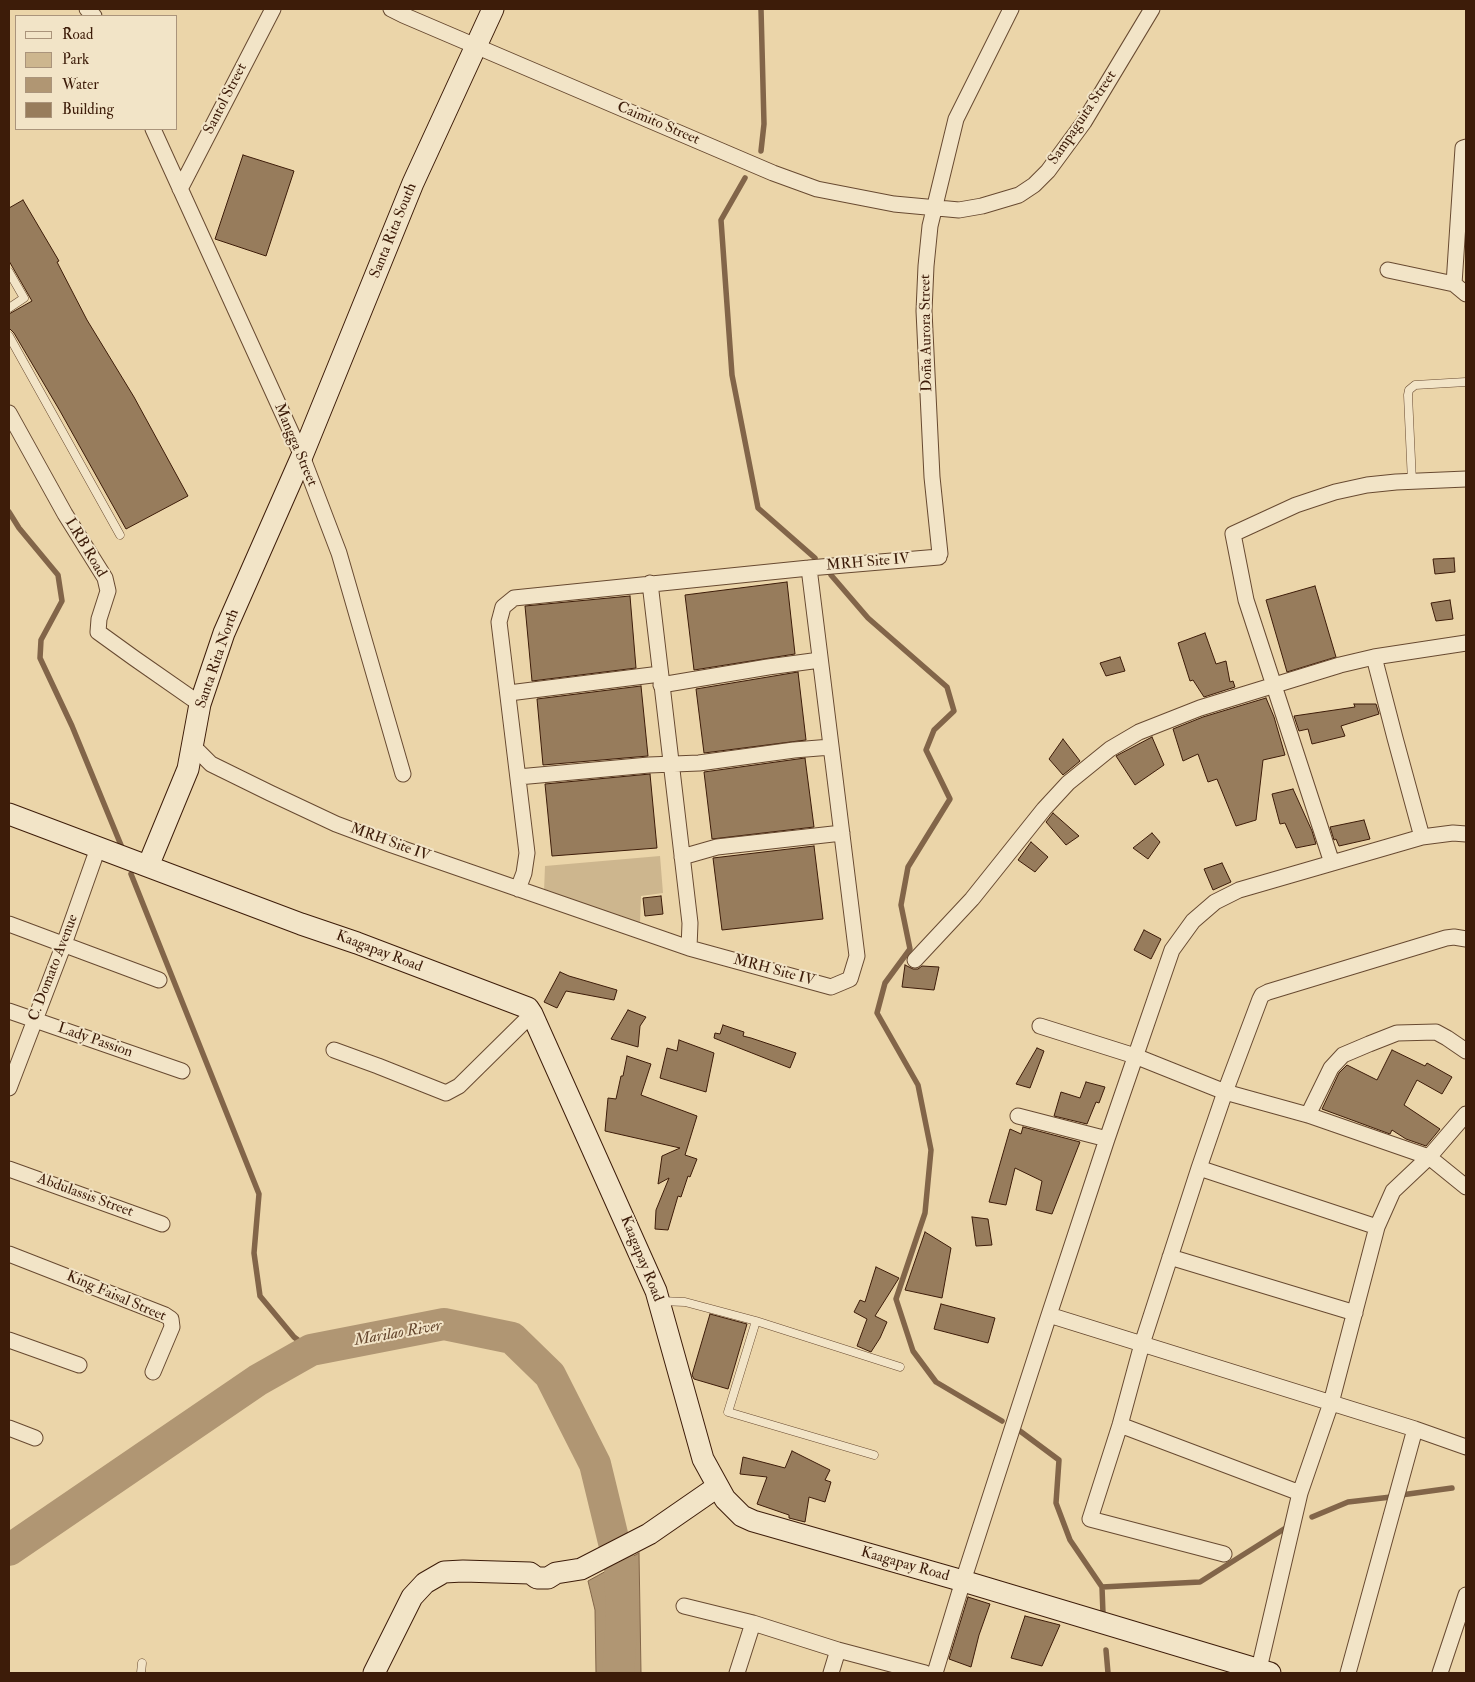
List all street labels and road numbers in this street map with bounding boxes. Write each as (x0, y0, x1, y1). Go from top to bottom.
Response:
street label: Santol Street (200, 60, 252, 138)
street label: Sampaguita Street (1045, 68, 1121, 168)
street label: Caimito Street (614, 99, 702, 149)
street label: Santa Rita South (367, 181, 421, 281)
street label: Doña Aurora Street (917, 274, 937, 392)
street label: Mangga Street (269, 401, 321, 489)
street label: LRB Road (60, 515, 110, 581)
street label: MRH Site IV (825, 550, 911, 576)
street label: Santa Rita North (193, 607, 243, 711)
street label: MRH Site IV (348, 820, 432, 866)
street label: C. Domato Avenue (25, 912, 83, 1024)
street label: Kaagapay Road (333, 927, 425, 977)
street label: MRH Site IV (731, 951, 817, 991)
street label: Lady Passion (55, 1020, 135, 1062)
street label: Abdulassis Street (35, 1170, 135, 1222)
street label: Kaagapay Road (616, 1213, 666, 1305)
street label: King Faisal Street (64, 1268, 168, 1326)
street label: Kaagapay Road (859, 1544, 951, 1586)

